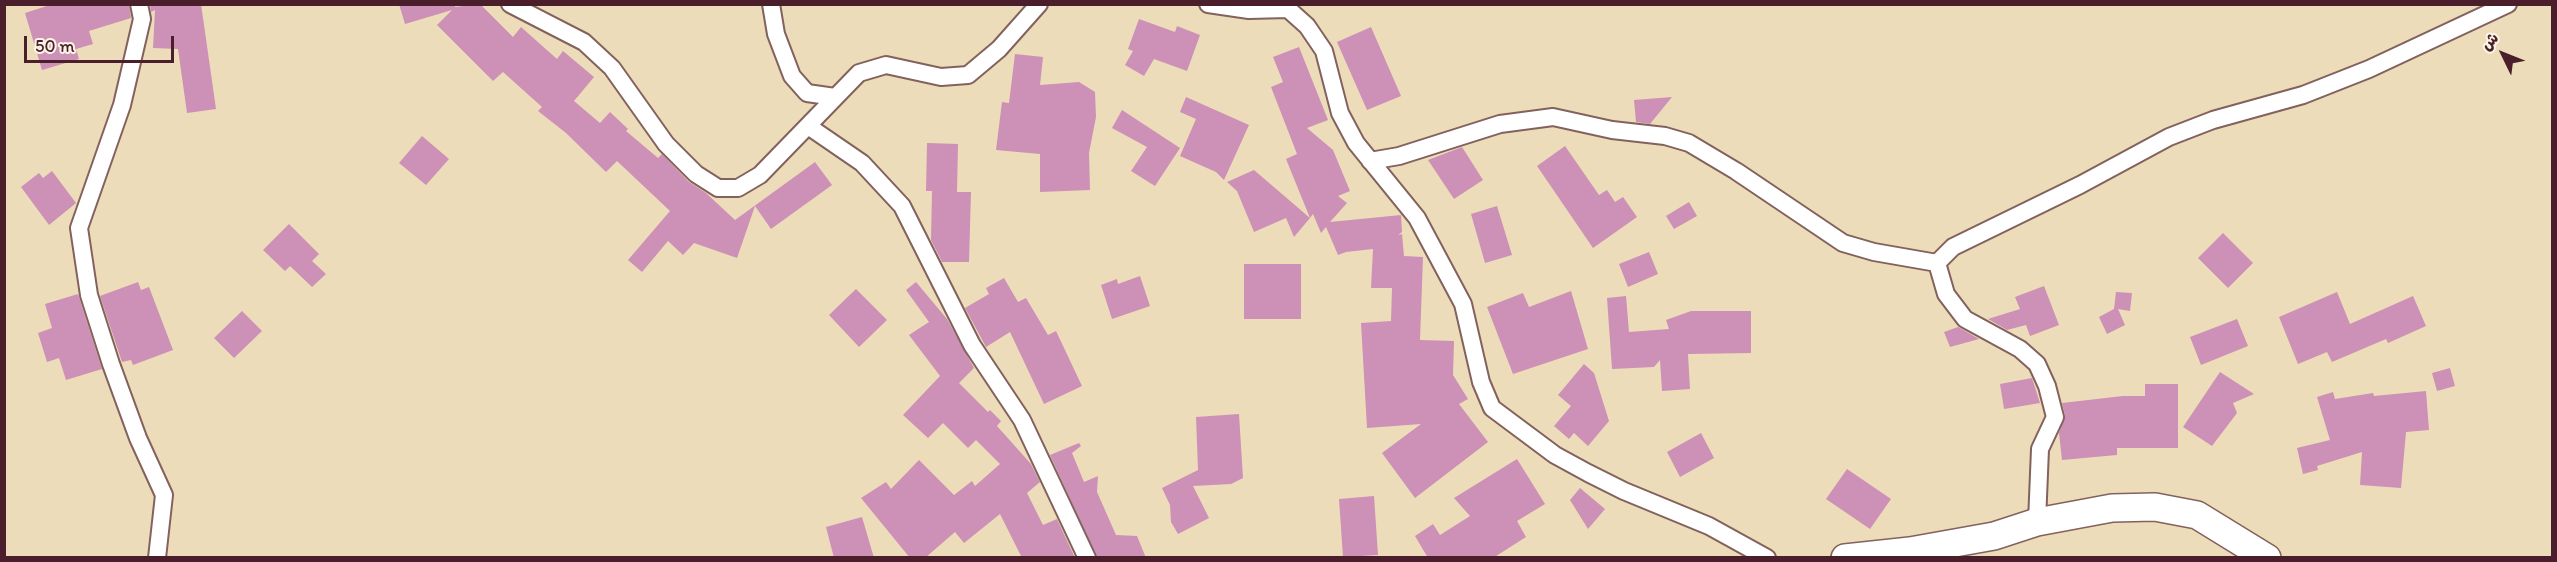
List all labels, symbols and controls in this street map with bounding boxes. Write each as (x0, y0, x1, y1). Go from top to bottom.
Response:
scale bar (27, 24, 177, 62)
north arrow (2473, 24, 2533, 84)
text: ش (2477, 28, 2502, 54)
text: 50 m (35, 35, 75, 57)

